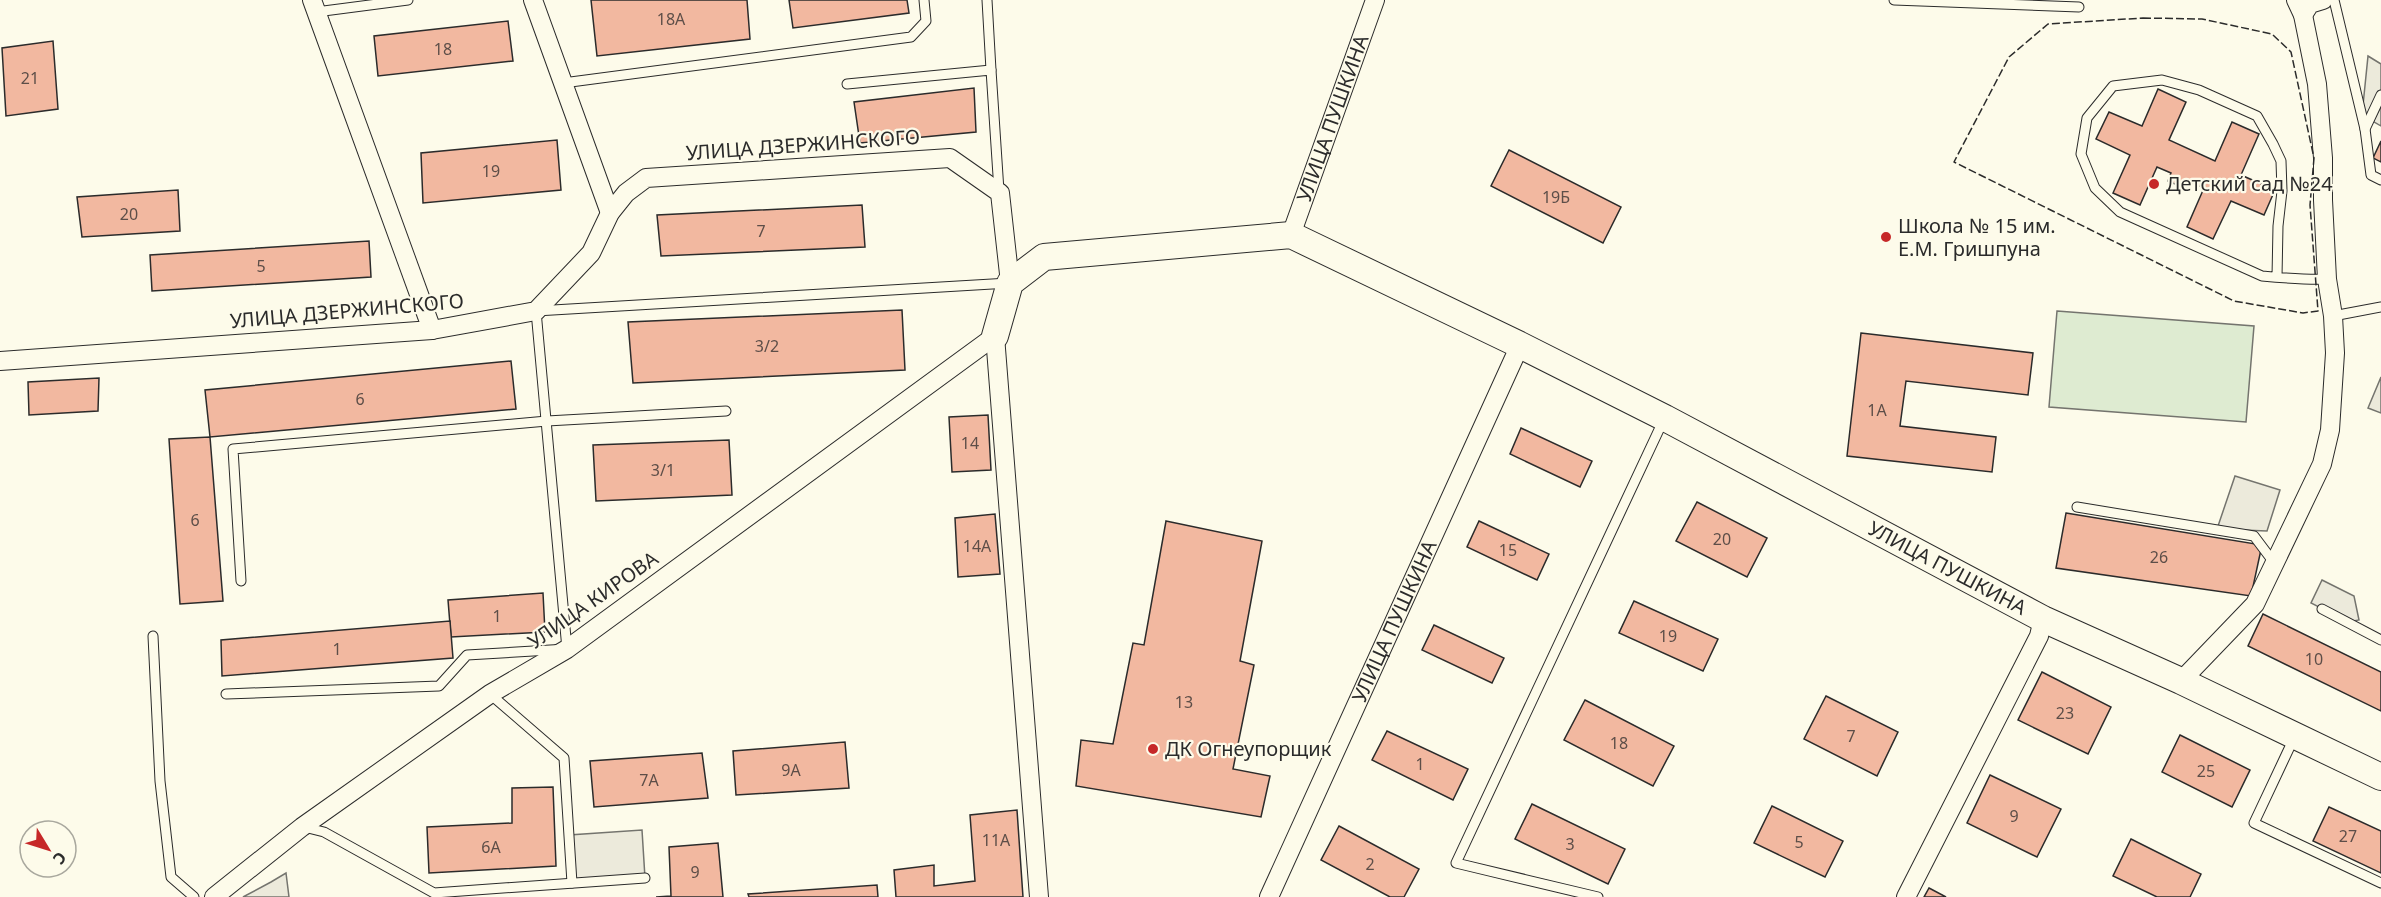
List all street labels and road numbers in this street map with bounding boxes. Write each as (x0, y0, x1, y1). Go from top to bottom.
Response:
street label: УЛИЦА ПУШКИНА (1290, 31, 1375, 205)
street label: УЛИЦА ДЗЕРЖИНСКОГО (685, 123, 921, 166)
street label: УЛИЦА ДЗЕРЖИНСКОГО (229, 287, 465, 334)
street label: УЛИЦА ПУШКИНА (1864, 515, 2032, 621)
street label: УЛИЦА ПУШКИНА (1345, 535, 1443, 706)
street label: УЛИЦА КИРОВА (522, 544, 663, 655)

